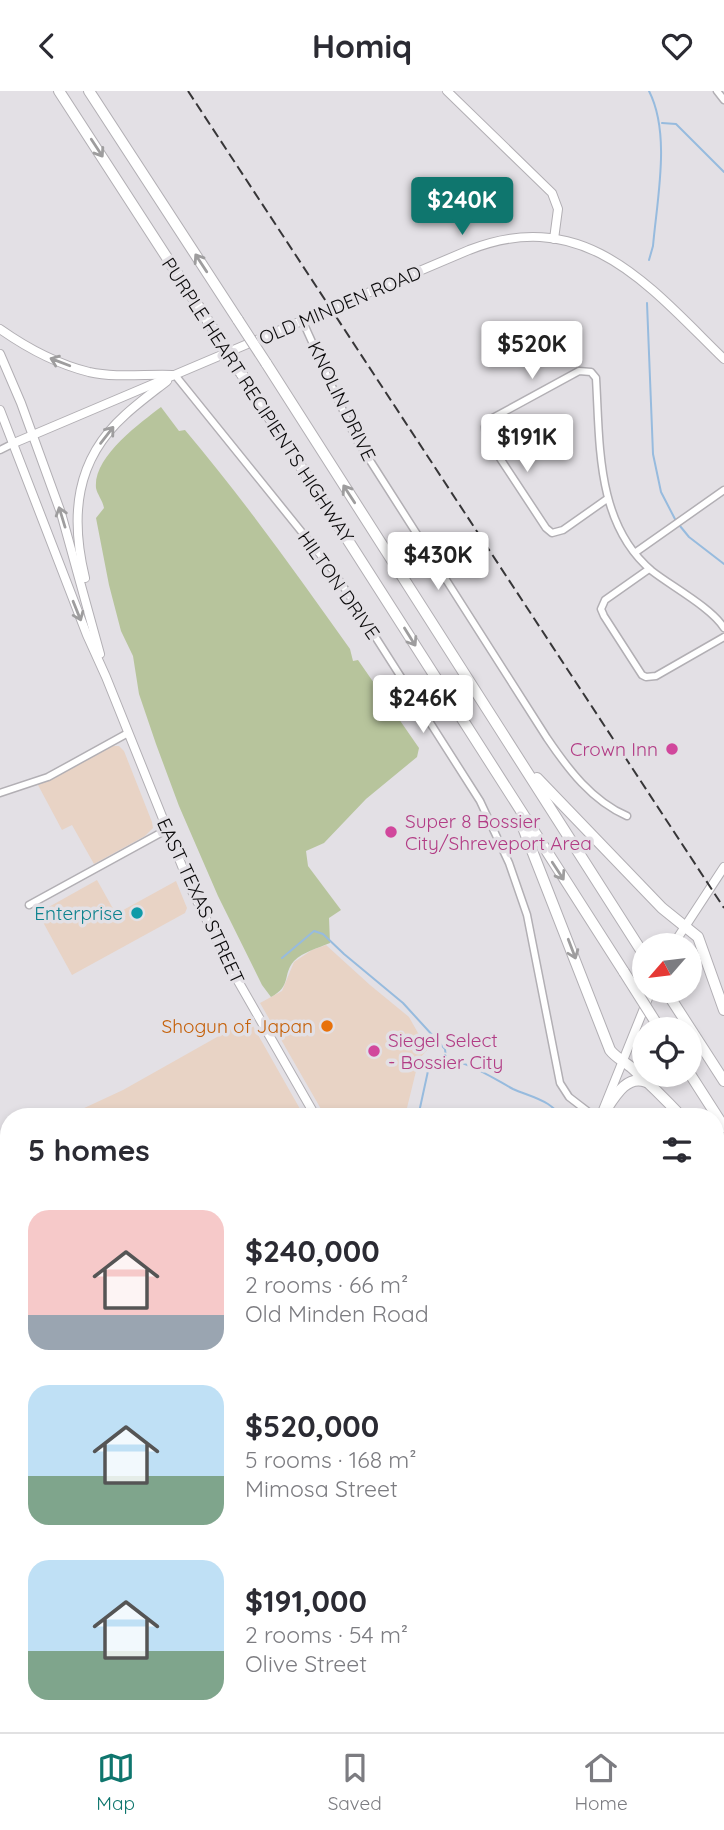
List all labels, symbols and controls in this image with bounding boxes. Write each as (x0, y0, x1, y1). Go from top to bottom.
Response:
text: Homiq (312, 26, 412, 66)
icon: back (28, 27, 66, 65)
icon: heart (658, 27, 696, 65)
one-way arrow (89, 138, 104, 157)
pin: $240K (413, 177, 511, 237)
text: $240K (427, 185, 497, 214)
street label: PURPLE HEART RECIPIENTS HIGHWAY (157, 253, 359, 547)
one-way arrow (193, 254, 208, 273)
street label: OLD MINDEN ROAD (255, 260, 425, 350)
pin: $520K (483, 321, 581, 381)
text: $520K (497, 329, 567, 358)
street label: KNOLIN DRIVE (303, 337, 381, 465)
one-way arrow (49, 354, 71, 367)
pin: $191K (478, 415, 576, 474)
text: $191K (497, 422, 557, 451)
one-way arrow (100, 426, 115, 444)
one-way arrow (342, 484, 356, 504)
one-way arrow (55, 506, 68, 528)
street label: HILTON DRIVE (293, 526, 385, 644)
pin: $430K (389, 533, 487, 592)
text: $430K (404, 540, 472, 569)
one-way arrow (71, 599, 84, 621)
one-way arrow (404, 627, 418, 647)
pin: $246K (374, 675, 472, 735)
text: $246K (389, 683, 457, 712)
place label: Crown Inn (570, 737, 658, 761)
marker: Crown Inn (664, 741, 680, 757)
place label: Super 8 Bossier City/Shreveport Area (405, 809, 592, 855)
street label: EAST TEXAS STREET (152, 814, 250, 988)
marker: Super 8 Bossier City/Shreveport Area (383, 824, 399, 840)
one-way arrow (551, 861, 565, 880)
place label: Enterprise (34, 901, 123, 925)
marker: Enterprise (129, 905, 145, 921)
north arrow (632, 933, 702, 1003)
map controls (632, 933, 702, 1087)
one-way arrow (566, 938, 579, 960)
place label: Shogun of Japan (161, 1014, 313, 1038)
button: locate (632, 1017, 702, 1087)
marker: Shogun of Japan (319, 1018, 335, 1034)
place label: Siegel Select - Bossier City (388, 1028, 503, 1074)
marker: Siegel Select - Bossier City (366, 1043, 382, 1059)
text: 5 homes (28, 1131, 150, 1169)
icon: filters (658, 1131, 696, 1169)
text: $240,000 (245, 1232, 380, 1270)
icon: home (84, 1238, 168, 1322)
text: 2 rooms · 66 m² (245, 1270, 408, 1299)
text: Old Minden Road (245, 1299, 429, 1328)
text: $520,000 (245, 1407, 379, 1445)
icon: home (84, 1413, 168, 1497)
text: 5 rooms · 168 m² (245, 1445, 417, 1474)
text: Mimosa Street (245, 1474, 398, 1503)
text: $191,000 (245, 1582, 367, 1620)
icon: home (84, 1588, 168, 1672)
text: 2 rooms · 54 m² (245, 1620, 408, 1649)
text: Olive Street (245, 1649, 367, 1678)
tab: Map (96, 1749, 135, 1815)
tab: Saved (328, 1749, 382, 1815)
tab: Home (574, 1749, 628, 1815)

